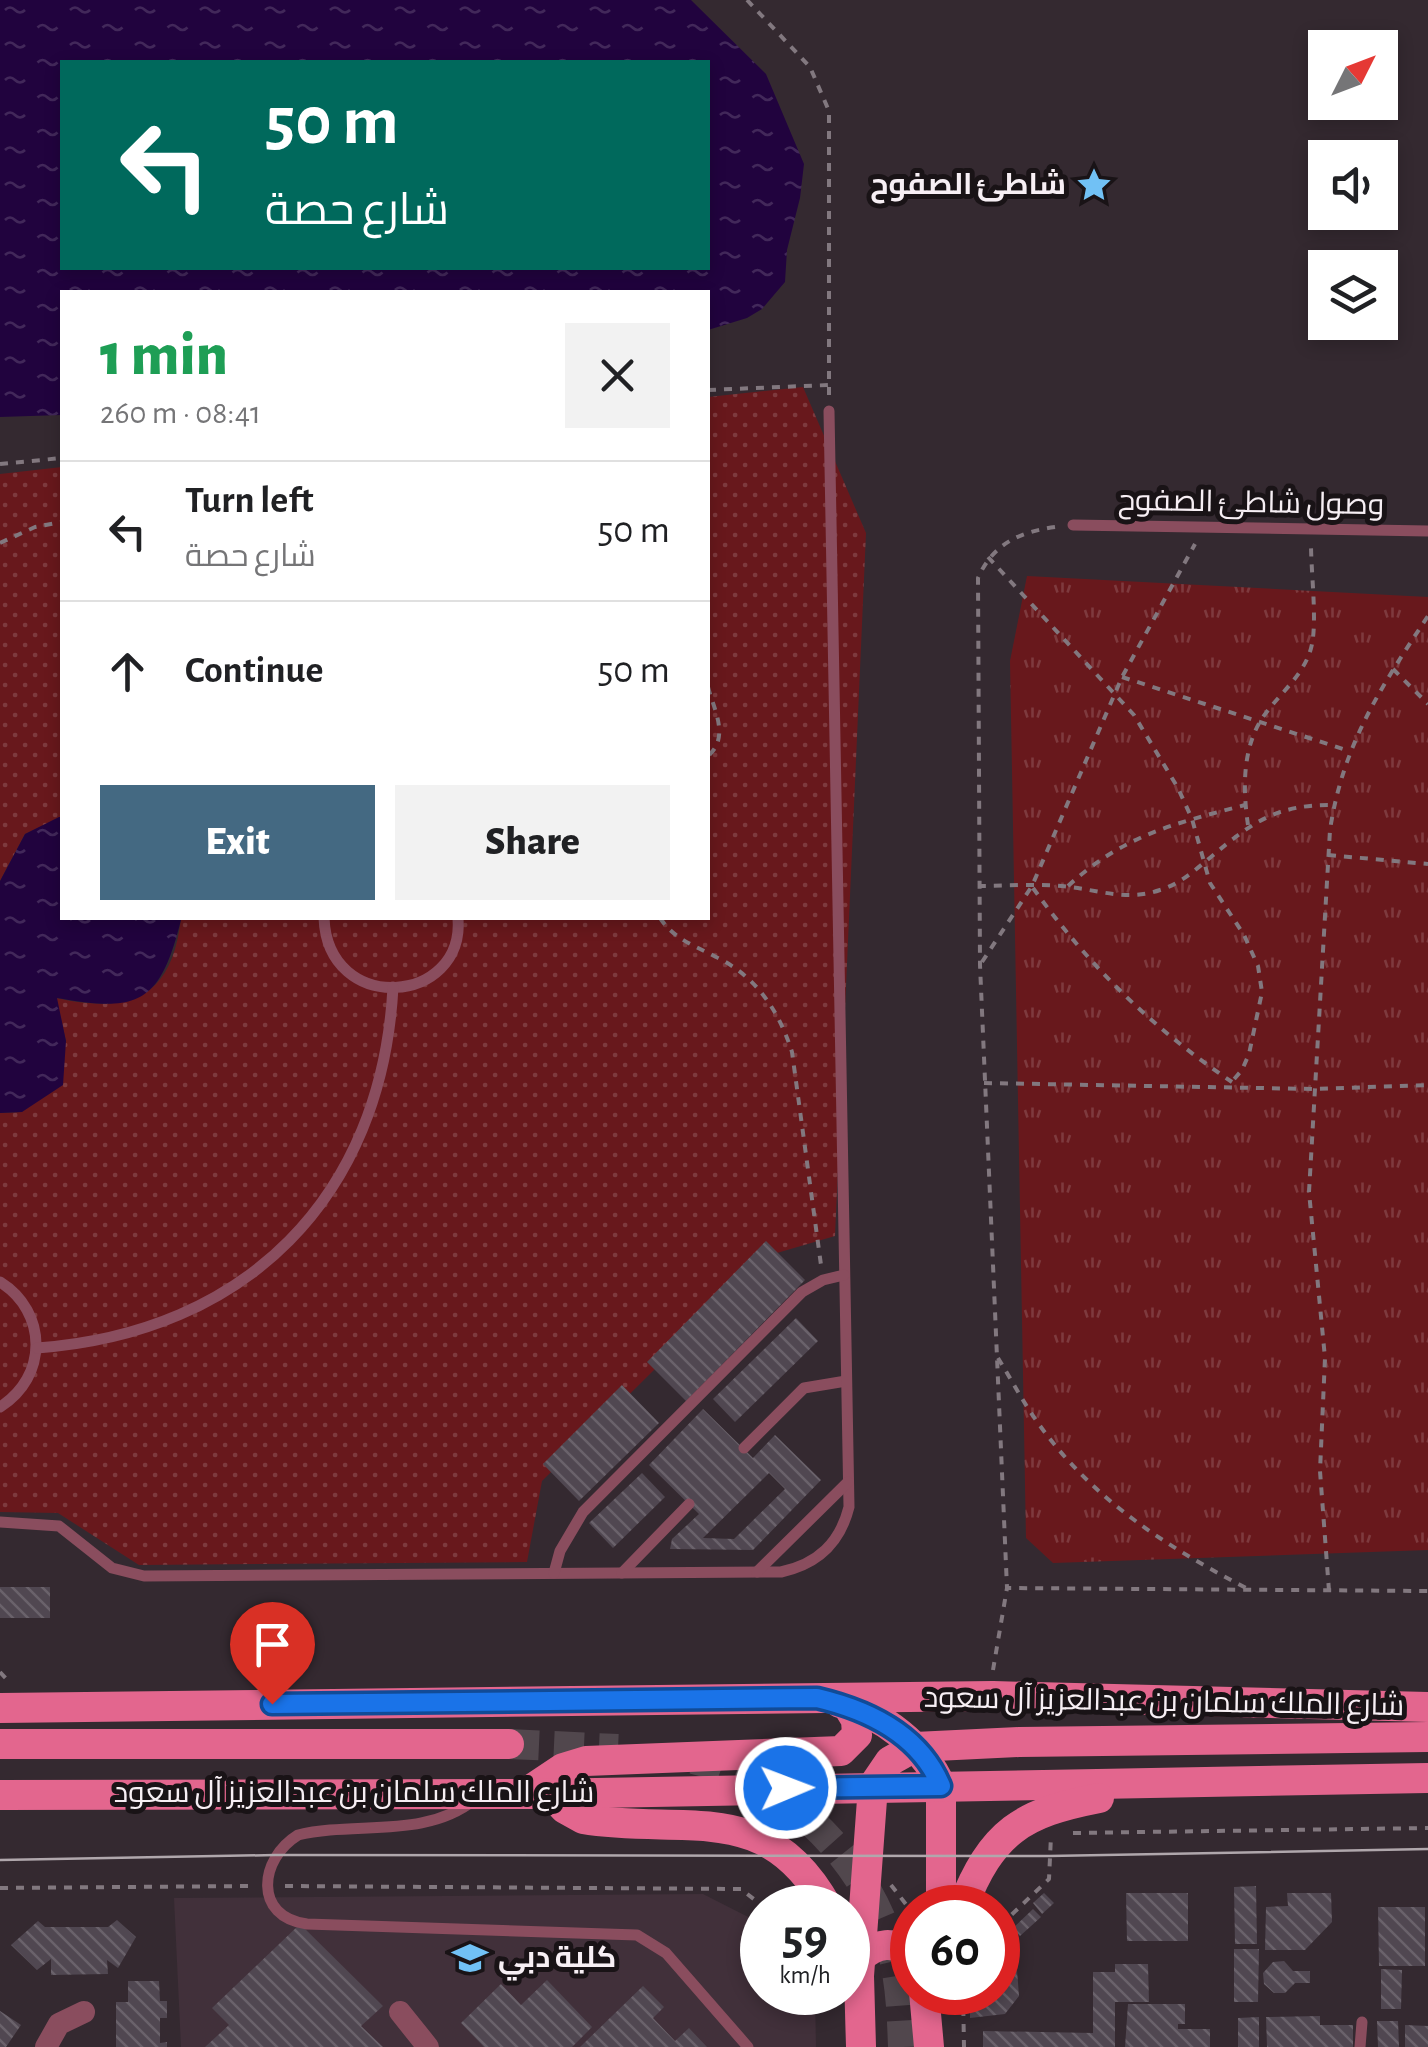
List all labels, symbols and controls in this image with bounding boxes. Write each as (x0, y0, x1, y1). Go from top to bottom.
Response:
north arrow (1308, 30, 1398, 120)
map controls (1308, 30, 1398, 340)
text: 50 m (265, 87, 399, 157)
icon: left (100, 100, 230, 230)
button: sound (1308, 140, 1398, 230)
place icon: شاطئ الصفوح (1075, 166, 1113, 204)
place label: شاطئ الصفوح (870, 169, 1066, 204)
text: شارع حصة (265, 188, 449, 233)
button: layers (1308, 250, 1398, 340)
button: close (565, 323, 670, 428)
text: 1 min (100, 326, 228, 386)
text: 260 m · 08:41 (100, 397, 261, 429)
text: Turn left (185, 482, 313, 520)
street label: وصول شاطئ الصفوح (1117, 486, 1384, 524)
icon: left (100, 504, 155, 559)
text: 50 m (597, 512, 670, 550)
text: شارع حصة (185, 540, 316, 572)
icon: ahead (100, 644, 155, 699)
text: Continue (185, 652, 323, 690)
text: 50 m (597, 652, 670, 690)
button: Exit (100, 785, 375, 900)
button: Share (395, 785, 670, 900)
pin (230, 1602, 315, 1705)
icon: arrive (245, 1617, 300, 1672)
street label: شارع الملك سلمان بن عبدالعزيز آل سعود (924, 1681, 1404, 1725)
position arrow (734, 1736, 838, 1840)
street label: شارع الملك سلمان بن عبدالعزيز آل سعود (114, 1776, 594, 1812)
speed limit sign: 60 (890, 1885, 1020, 2015)
text: 59 (782, 1913, 828, 1963)
school or university icon: كلية دبي (451, 1939, 489, 1977)
place label: كلية دبي (498, 1943, 616, 1981)
text: km/h (779, 1963, 831, 1988)

